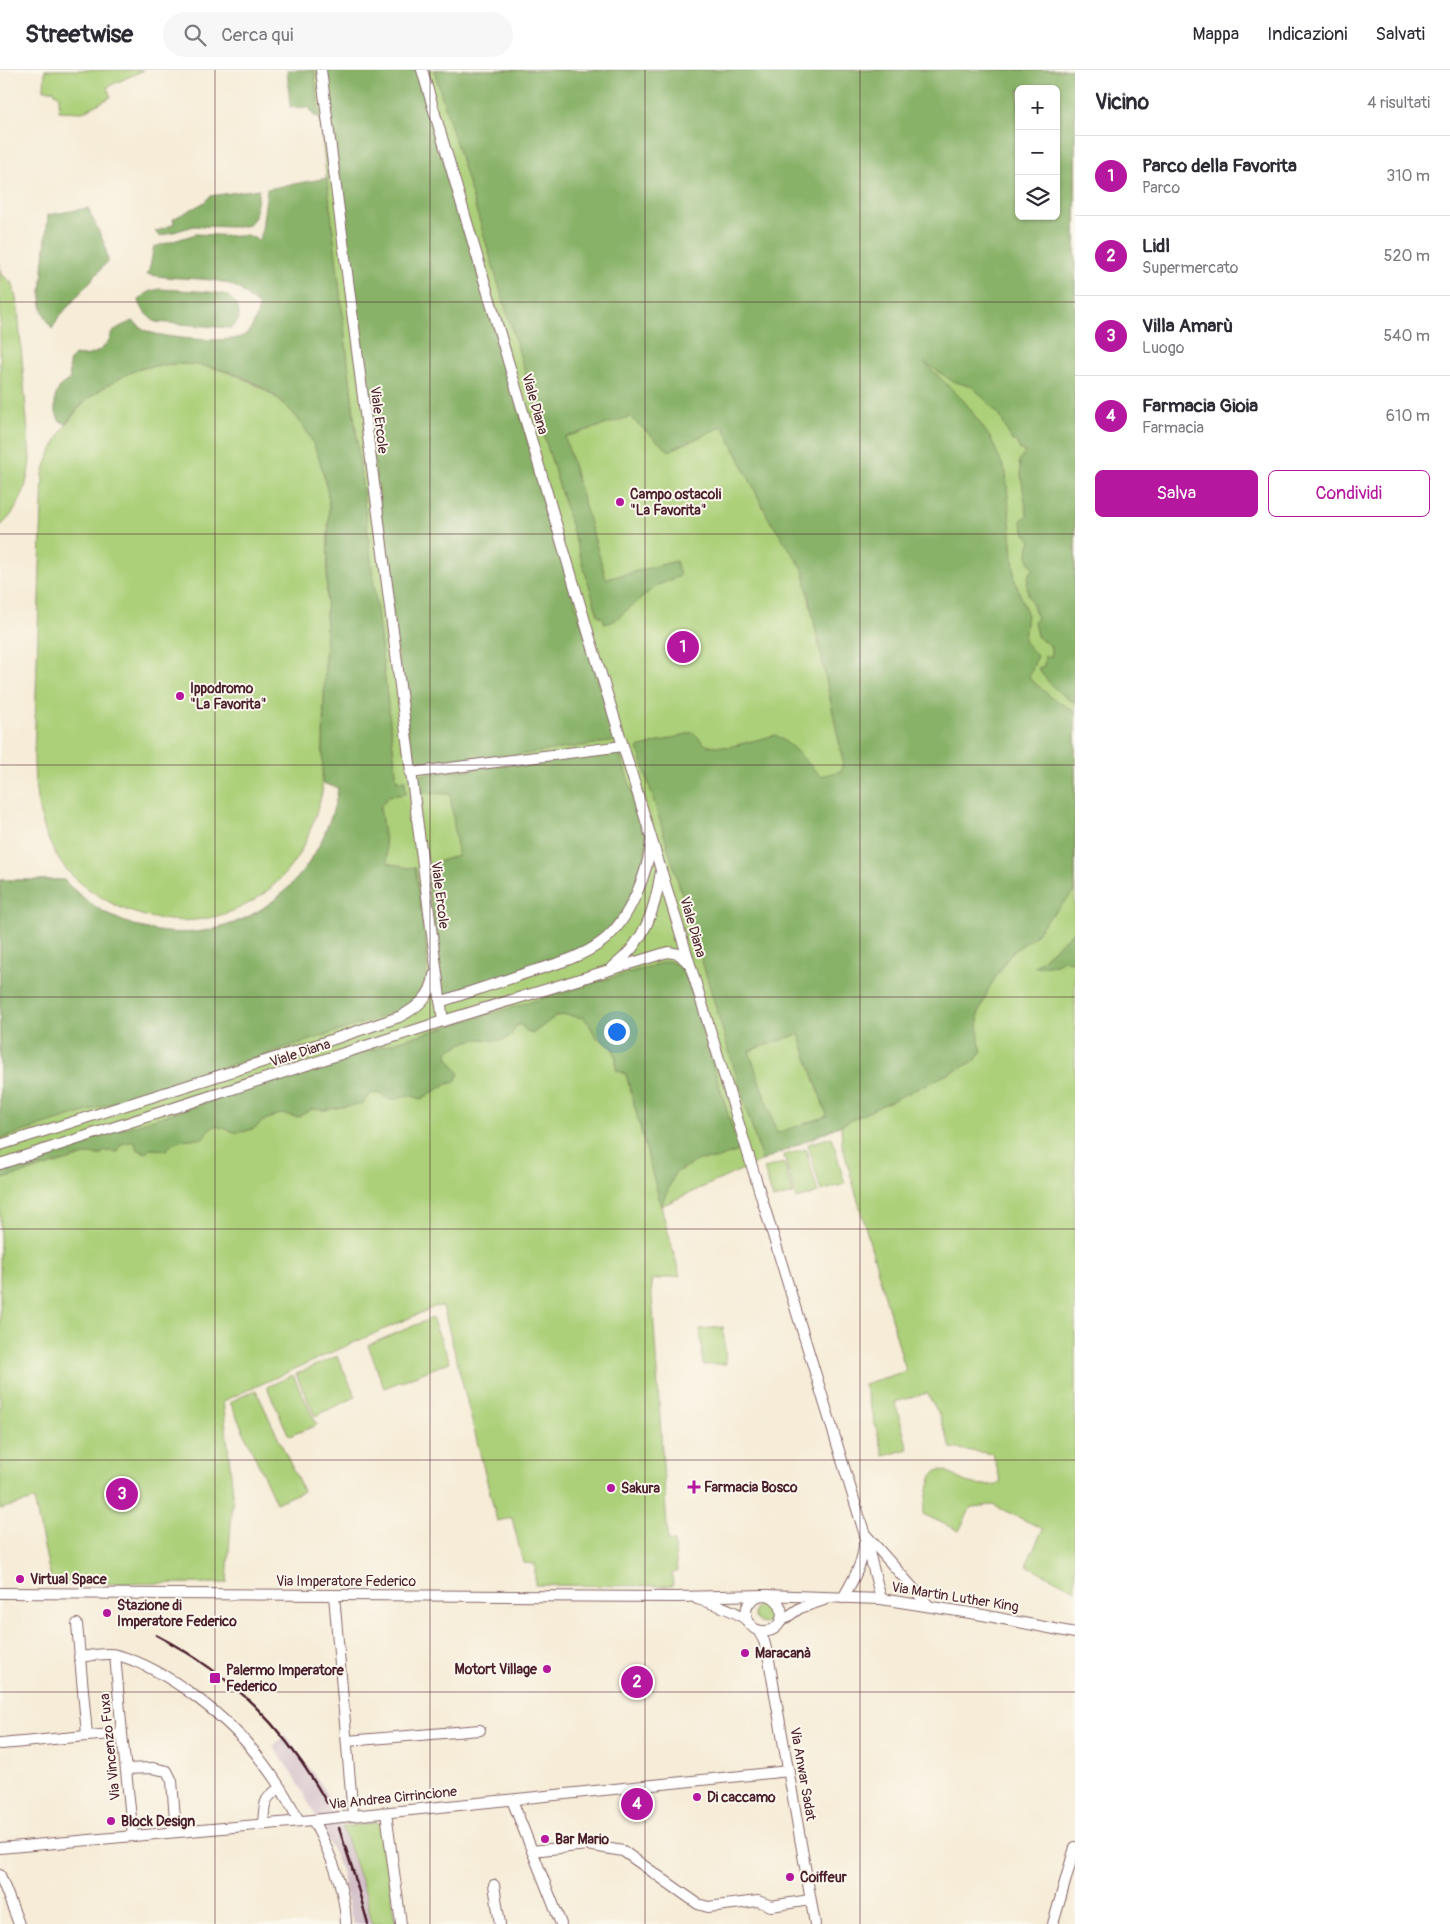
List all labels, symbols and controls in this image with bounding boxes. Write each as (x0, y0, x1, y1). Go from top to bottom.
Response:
search box (163, 12, 513, 57)
text: Streetwise (25, 20, 133, 49)
icon: search (181, 21, 209, 49)
text: Cerca qui (221, 23, 293, 47)
text: Mappa (1192, 23, 1239, 46)
text: Indicazioni (1267, 23, 1347, 46)
text: Salvati (1375, 23, 1425, 46)
map controls (1015, 85, 1060, 220)
button: + (1015, 85, 1060, 130)
text: Vicino (1095, 89, 1149, 116)
text: 4 risultati (1367, 93, 1430, 113)
button: − (1015, 130, 1060, 175)
text: Parco della Favorita (1142, 154, 1297, 178)
text: 1 (1108, 166, 1114, 186)
text: 310 m (1386, 166, 1430, 186)
button: layers (1015, 175, 1060, 220)
text: Parco (1142, 178, 1180, 198)
text: Lidl (1142, 234, 1170, 258)
text: 2 (1107, 246, 1115, 266)
text: 520 m (1384, 246, 1430, 266)
text: Supermercato (1142, 258, 1238, 278)
text: Villa Amarù (1142, 314, 1233, 338)
text: 3 (1107, 326, 1115, 346)
text: 540 m (1383, 326, 1430, 346)
text: Luogo (1142, 338, 1184, 358)
street label: Viale Diana (518, 372, 552, 436)
street label: Viale Ercole (366, 385, 392, 455)
text: Farmacia Gioia (1142, 394, 1258, 418)
text: 4 (1106, 406, 1116, 426)
text: 610 m (1386, 406, 1430, 426)
text: Farmacia (1142, 418, 1204, 438)
button: Salva (1095, 470, 1258, 517)
button: Condividi (1268, 470, 1430, 517)
place label: Campo ostacoli "La Favorita" (630, 486, 722, 519)
marker: Campo ostacoli "La Favorita" (614, 496, 626, 508)
pin: 1 (667, 628, 699, 666)
place label: Ippodromo "La Favorita" (190, 680, 266, 713)
marker: Ippodromo "La Favorita" (174, 690, 186, 702)
street label: Viale Ercole (427, 860, 453, 930)
street label: Viale Diana (676, 895, 710, 959)
your location (604, 1019, 630, 1045)
street label: Viale Diana (268, 1035, 332, 1071)
pin: 3 (106, 1475, 138, 1513)
place label: Farmacia Bosco (704, 1479, 798, 1496)
place label: Sakura (621, 1480, 661, 1497)
marker: Farmacia Bosco (688, 1481, 700, 1493)
marker: Sakura (605, 1482, 617, 1494)
place label: Virtual Space (30, 1571, 108, 1588)
marker: Virtual Space (14, 1573, 26, 1585)
street label: Via Imperatore Federico (276, 1573, 417, 1590)
street label: Via Martin Luther King (890, 1579, 1020, 1615)
place label: Stazione di Imperatore Federico (117, 1597, 237, 1630)
marker: Stazione di Imperatore Federico (101, 1607, 113, 1619)
place label: Maracanà (755, 1645, 811, 1662)
marker: Maracanà (739, 1647, 751, 1659)
place label: Motort Village (455, 1661, 538, 1678)
place label: Palermo Imperatore Federico (226, 1662, 345, 1695)
marker: Motort Village (541, 1663, 553, 1675)
pin: 2 (621, 1663, 653, 1701)
marker: Palermo Imperatore Federico (208, 1671, 222, 1685)
street label: Via Vincenzo Fuxa (96, 1693, 124, 1801)
street label: Via Anwar Sadat (786, 1726, 820, 1822)
street label: Via Andrea Cirrincione (328, 1783, 458, 1813)
pin: 4 (621, 1785, 653, 1823)
place label: Di caccamo (707, 1789, 776, 1806)
marker: Di caccamo (691, 1791, 703, 1803)
place label: Block Design (121, 1813, 195, 1830)
marker: Block Design (105, 1815, 117, 1827)
place label: Bar Mario (555, 1831, 610, 1848)
marker: Bar Mario (539, 1833, 551, 1845)
place label: Coiffeur (800, 1869, 848, 1886)
marker: Coiffeur (784, 1871, 796, 1883)

